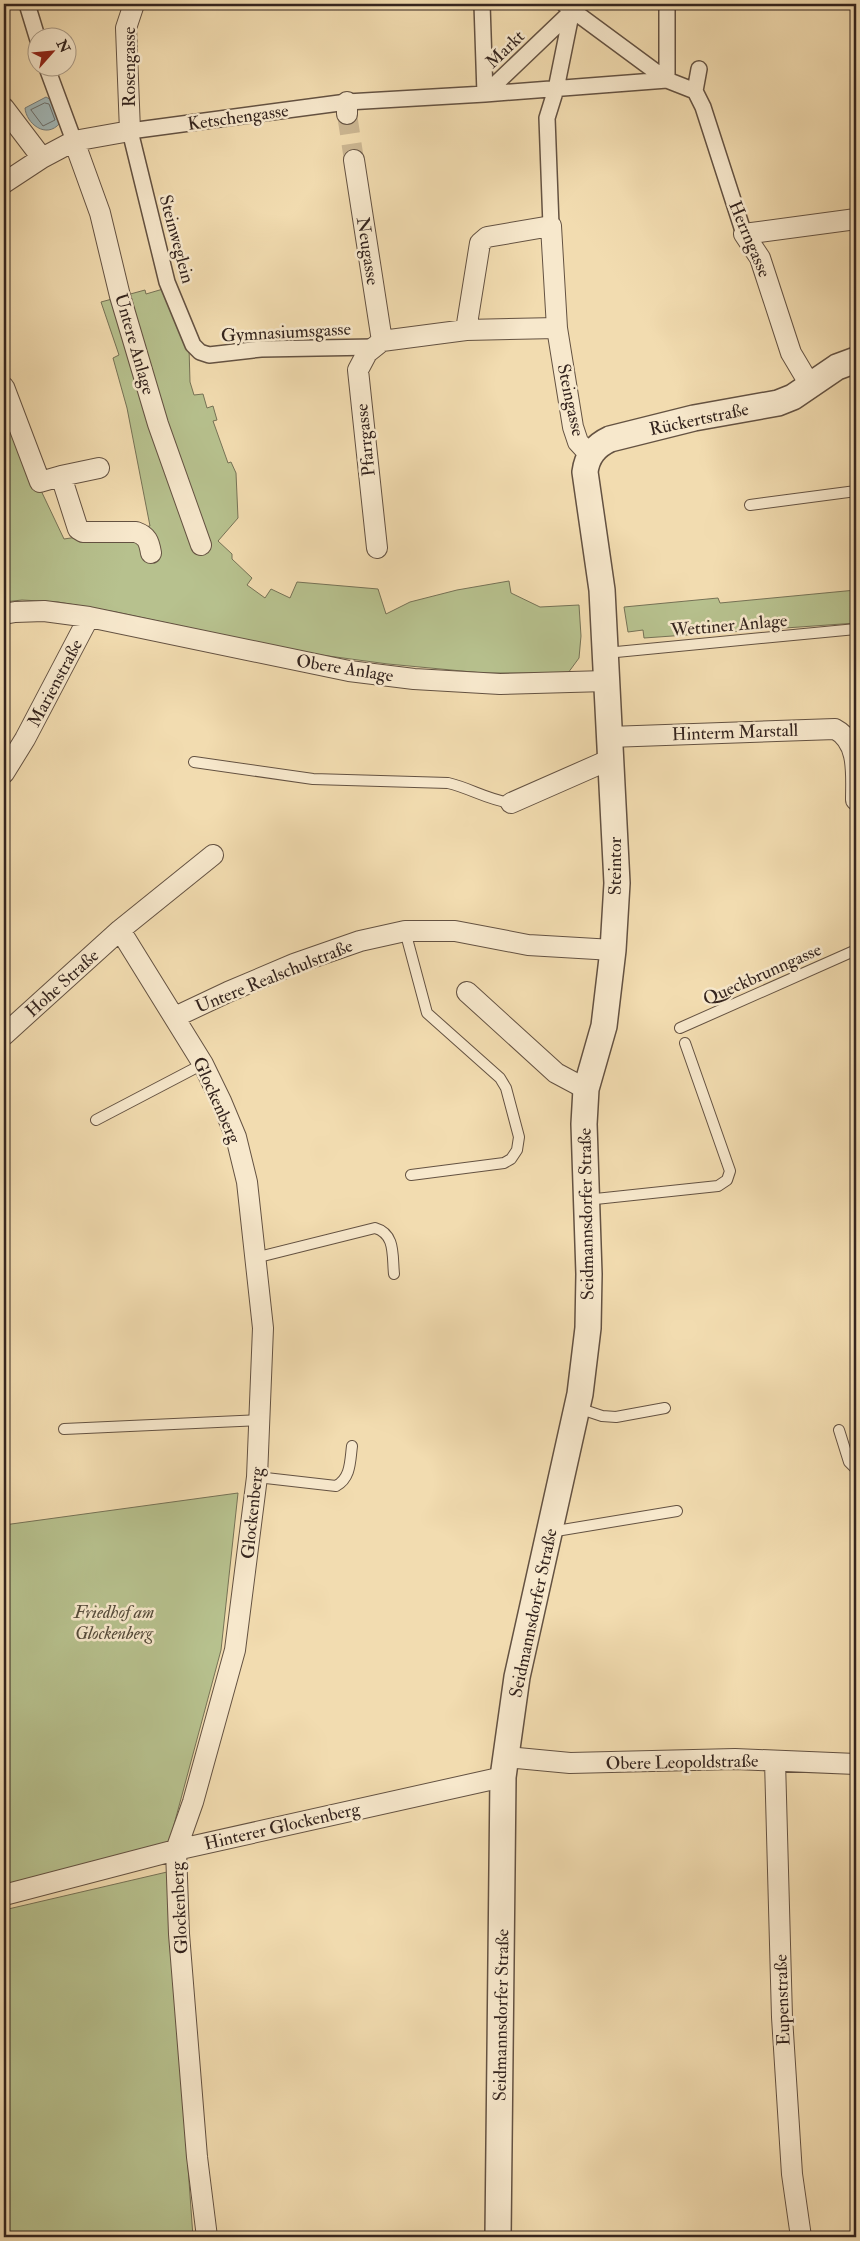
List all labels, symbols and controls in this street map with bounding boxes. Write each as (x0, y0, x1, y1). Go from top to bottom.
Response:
street label: Markt (481, 25, 530, 73)
street label: Rosengasse (118, 26, 141, 107)
north arrow (28, 28, 78, 78)
text: N (52, 36, 74, 56)
street label: Ketschengasse (186, 99, 290, 136)
street label: Steinweglein (154, 192, 199, 286)
street label: Herrngasse (723, 197, 776, 281)
street label: Neugasse (351, 215, 384, 287)
street label: Untere Anlage (109, 291, 160, 398)
street label: Gymnasiumsgasse (220, 318, 352, 347)
street label: Steingasse (552, 362, 590, 439)
street label: Rückertstraße (647, 398, 751, 441)
street label: Pfarrgasse (350, 402, 381, 478)
street label: Wettiner Anlage (669, 609, 789, 642)
street label: Marienstraße (23, 635, 88, 731)
street label: Obere Anlage (295, 649, 396, 688)
street label: Hinterm Marstall (671, 719, 799, 746)
street label: Steintor (604, 836, 627, 895)
street label: Untere Realschulstraße (192, 934, 357, 1018)
street label: Queckbrunngasse (699, 938, 825, 1011)
street label: Hohe Straße (21, 944, 104, 1022)
street label: Glockenberg (187, 1053, 246, 1148)
street label: Seidmannsdorfer Straße (573, 1127, 600, 1300)
street label: Glockenberg (236, 1465, 269, 1560)
street label: Seidmannsdorfer Straße (504, 1526, 563, 1700)
park label: Friedhof am Glockenberg (73, 1601, 154, 1645)
street label: Obere Leopoldstraße (606, 1750, 759, 1775)
street label: Hinterer Glockenberg (202, 1797, 363, 1856)
street label: Glockenberg (166, 1860, 193, 1955)
street label: Seidmannsdorfer Straße (488, 1928, 515, 2101)
street label: Eupenstraße (769, 1953, 796, 2046)

